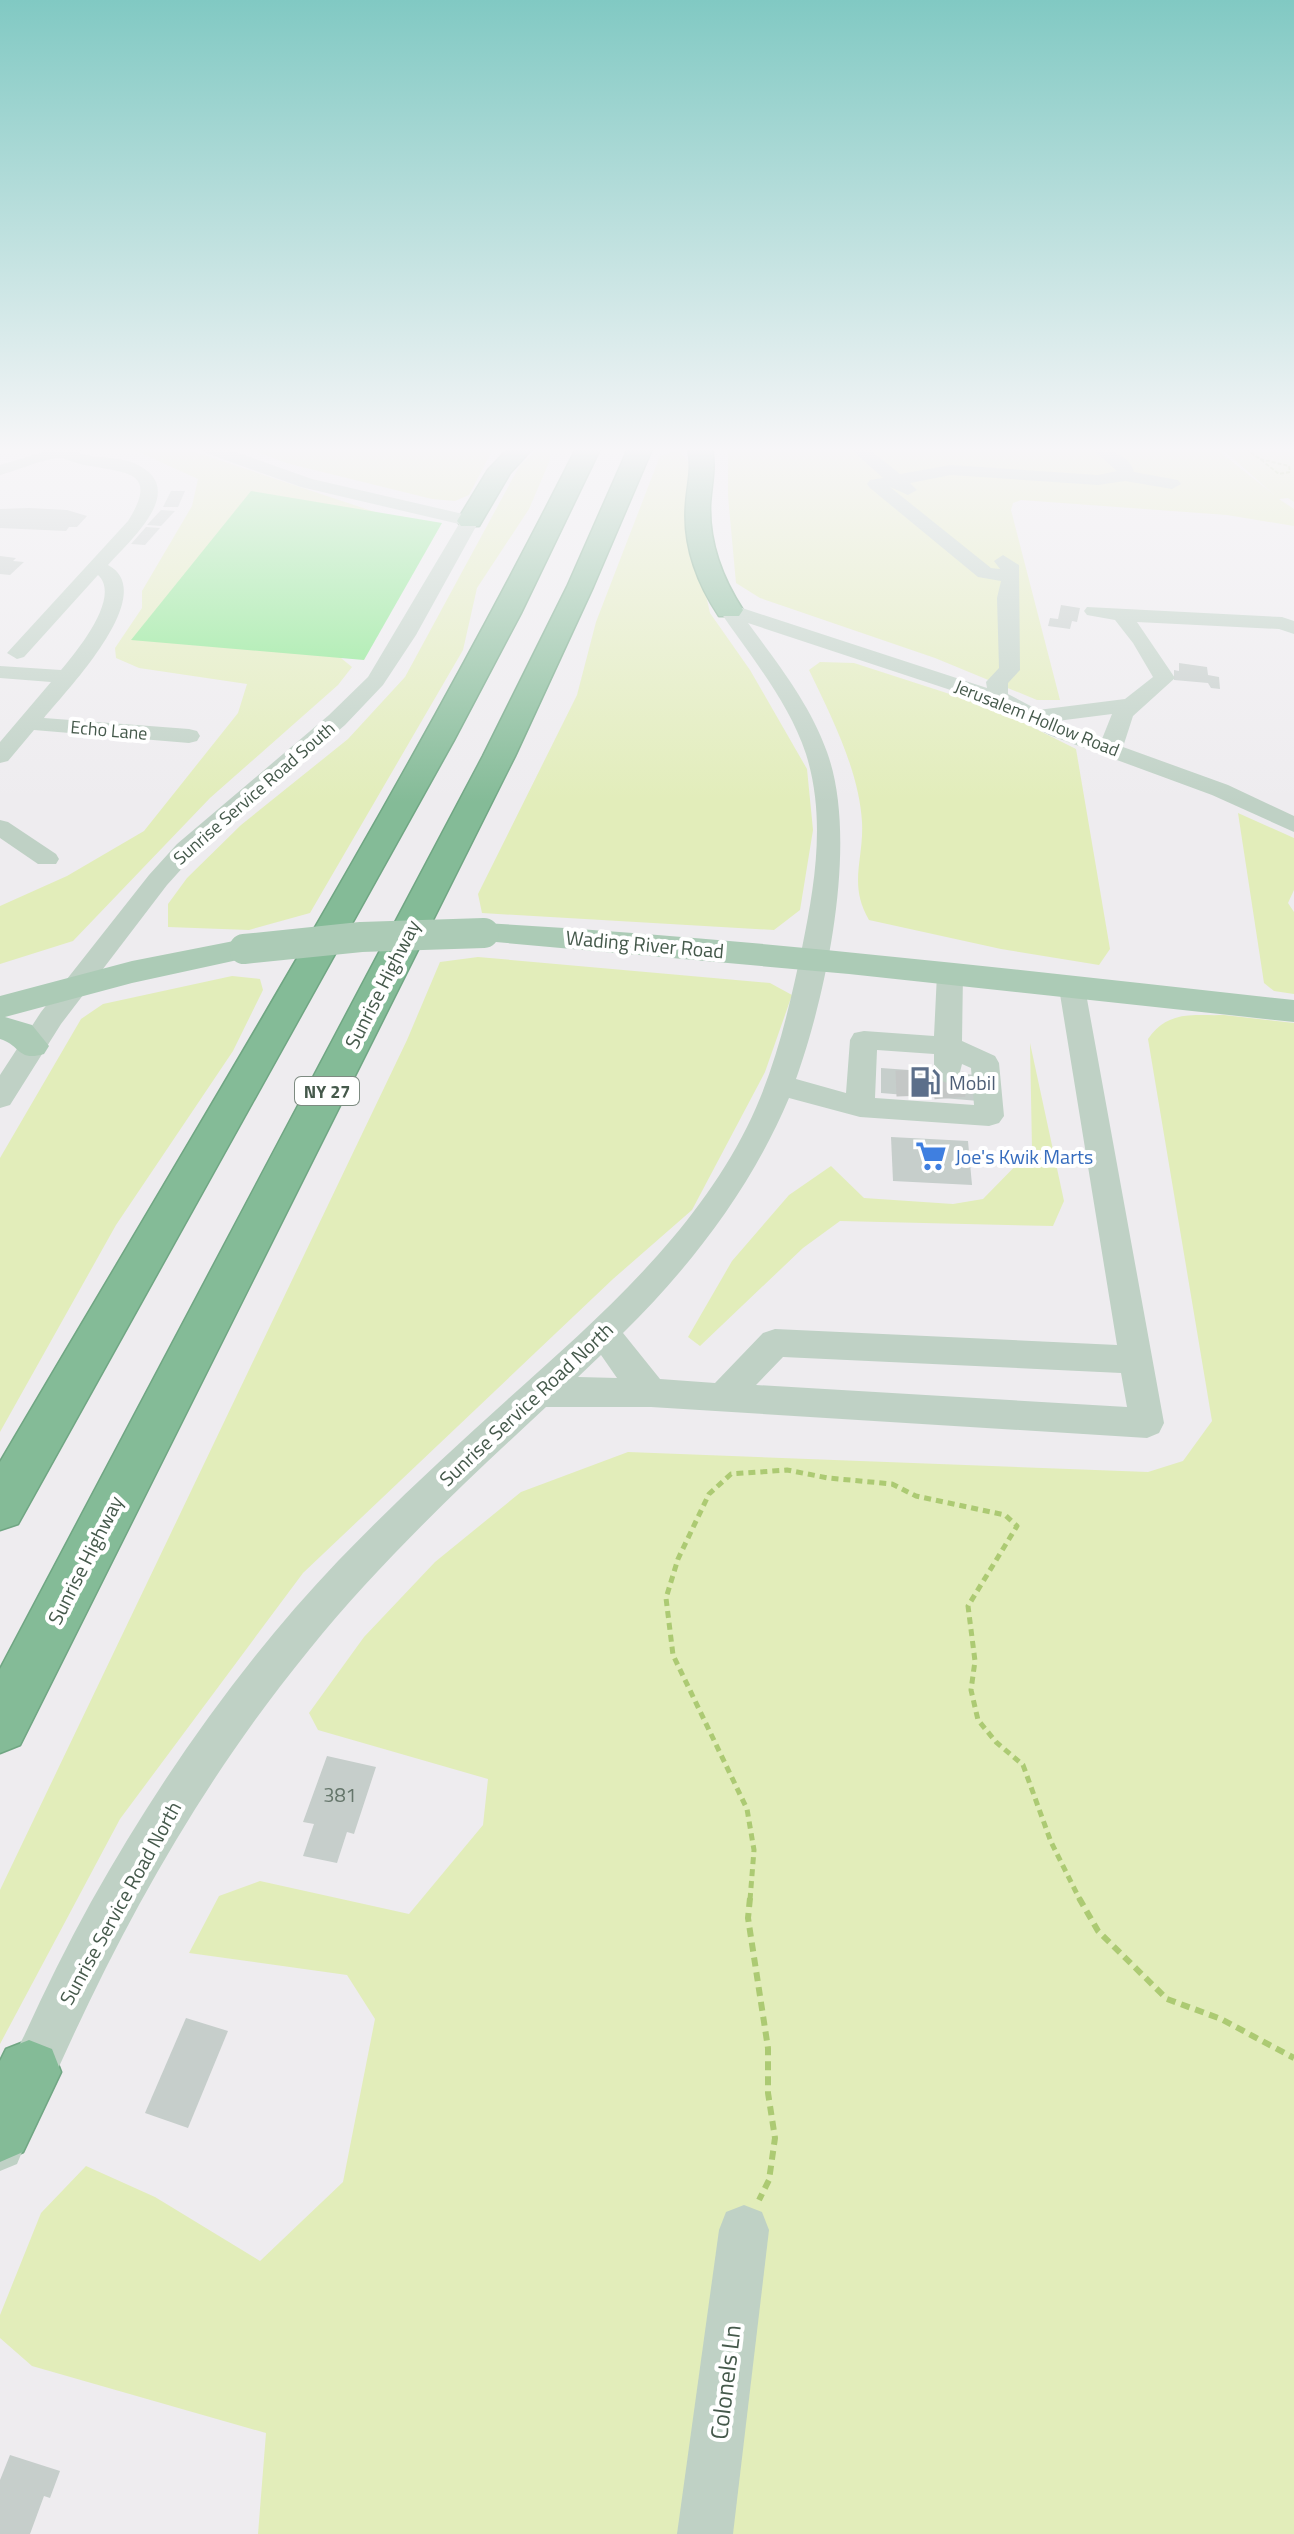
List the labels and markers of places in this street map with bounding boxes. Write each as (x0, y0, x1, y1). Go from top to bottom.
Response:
fuel station icon: Mobil (908, 1065, 942, 1099)
place label: Mobil (949, 1067, 996, 1098)
supermarket icon: Joe's Kwik Marts (914, 1139, 948, 1173)
place label: Joe's Kwik Marts (955, 1141, 1093, 1172)

